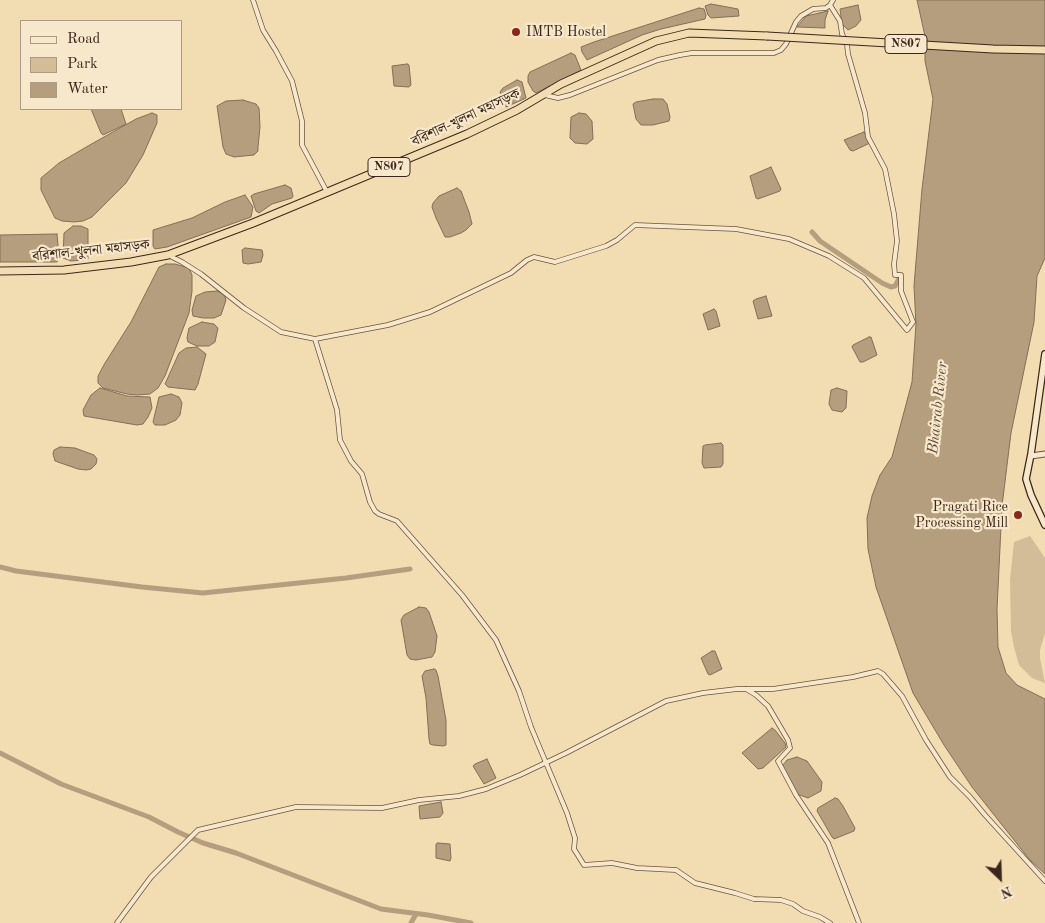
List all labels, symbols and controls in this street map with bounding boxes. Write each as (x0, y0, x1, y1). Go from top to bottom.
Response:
legend (20, 20, 182, 110)
place label: IMTB Hostel (526, 24, 606, 40)
marker: IMTB Hostel (510, 26, 522, 38)
text: Road (67, 32, 100, 47)
road number: N807 (885, 34, 927, 54)
text: Park (67, 57, 98, 72)
text: Water (67, 82, 108, 97)
street label: বরিশাল-খুলনা মহাসড়ক (409, 85, 523, 151)
road number: N807 (368, 158, 410, 176)
street label: বরিশাল-খুলনা মহাসড়ক (31, 236, 151, 266)
water label: Bhairab River (924, 361, 952, 455)
place label: Pragati Rice Processing Mill (915, 499, 1008, 532)
marker: Pragati Rice Processing Mill (1012, 509, 1024, 521)
north arrow (975, 853, 1025, 903)
text: N (998, 883, 1014, 900)

